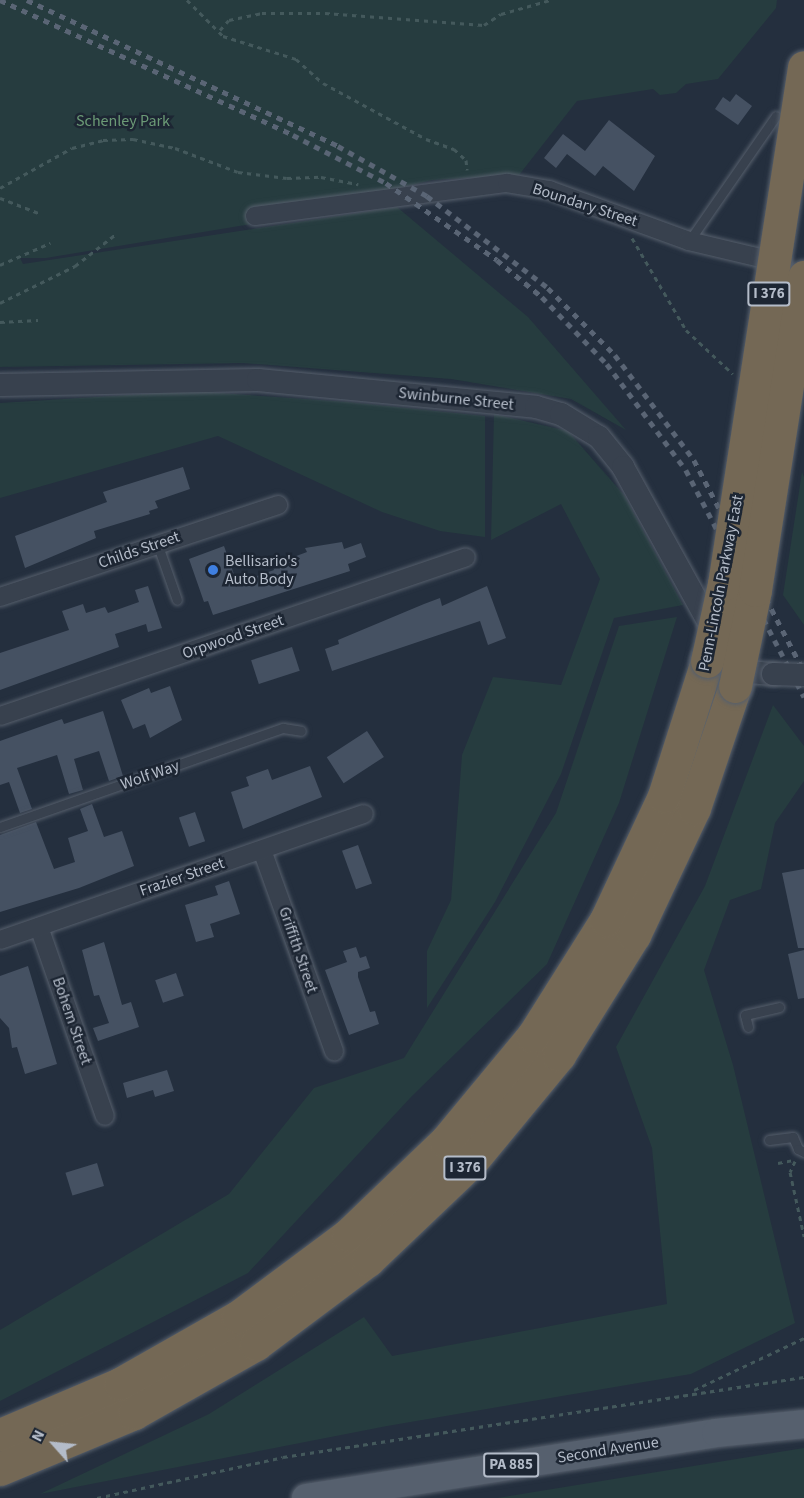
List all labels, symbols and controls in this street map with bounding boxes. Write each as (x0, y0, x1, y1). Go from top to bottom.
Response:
park label: Schenley Park (76, 111, 170, 131)
street label: Boundary Street (530, 179, 640, 231)
road number: I 376 (746, 282, 792, 306)
street label: Swinburne Street (397, 383, 515, 415)
street label: Penn-Lincoln Parkway East (694, 493, 748, 673)
street label: Childs Street (96, 527, 182, 573)
place label: Bellisario's Auto Body (225, 551, 297, 589)
marker: Bellisario's Auto Body (206, 563, 220, 577)
street label: Orpwood Street (180, 611, 286, 663)
street label: Wolf Way (118, 756, 182, 794)
street label: Frazier Street (137, 854, 227, 900)
street label: Griffith Street (274, 904, 322, 996)
street label: Bohem Street (48, 975, 96, 1067)
road number: I 376 (442, 1156, 488, 1180)
north arrow (24, 1414, 84, 1474)
text: N (26, 1426, 50, 1446)
street label: Second Avenue (556, 1433, 660, 1467)
road number: PA 885 (482, 1453, 540, 1477)

